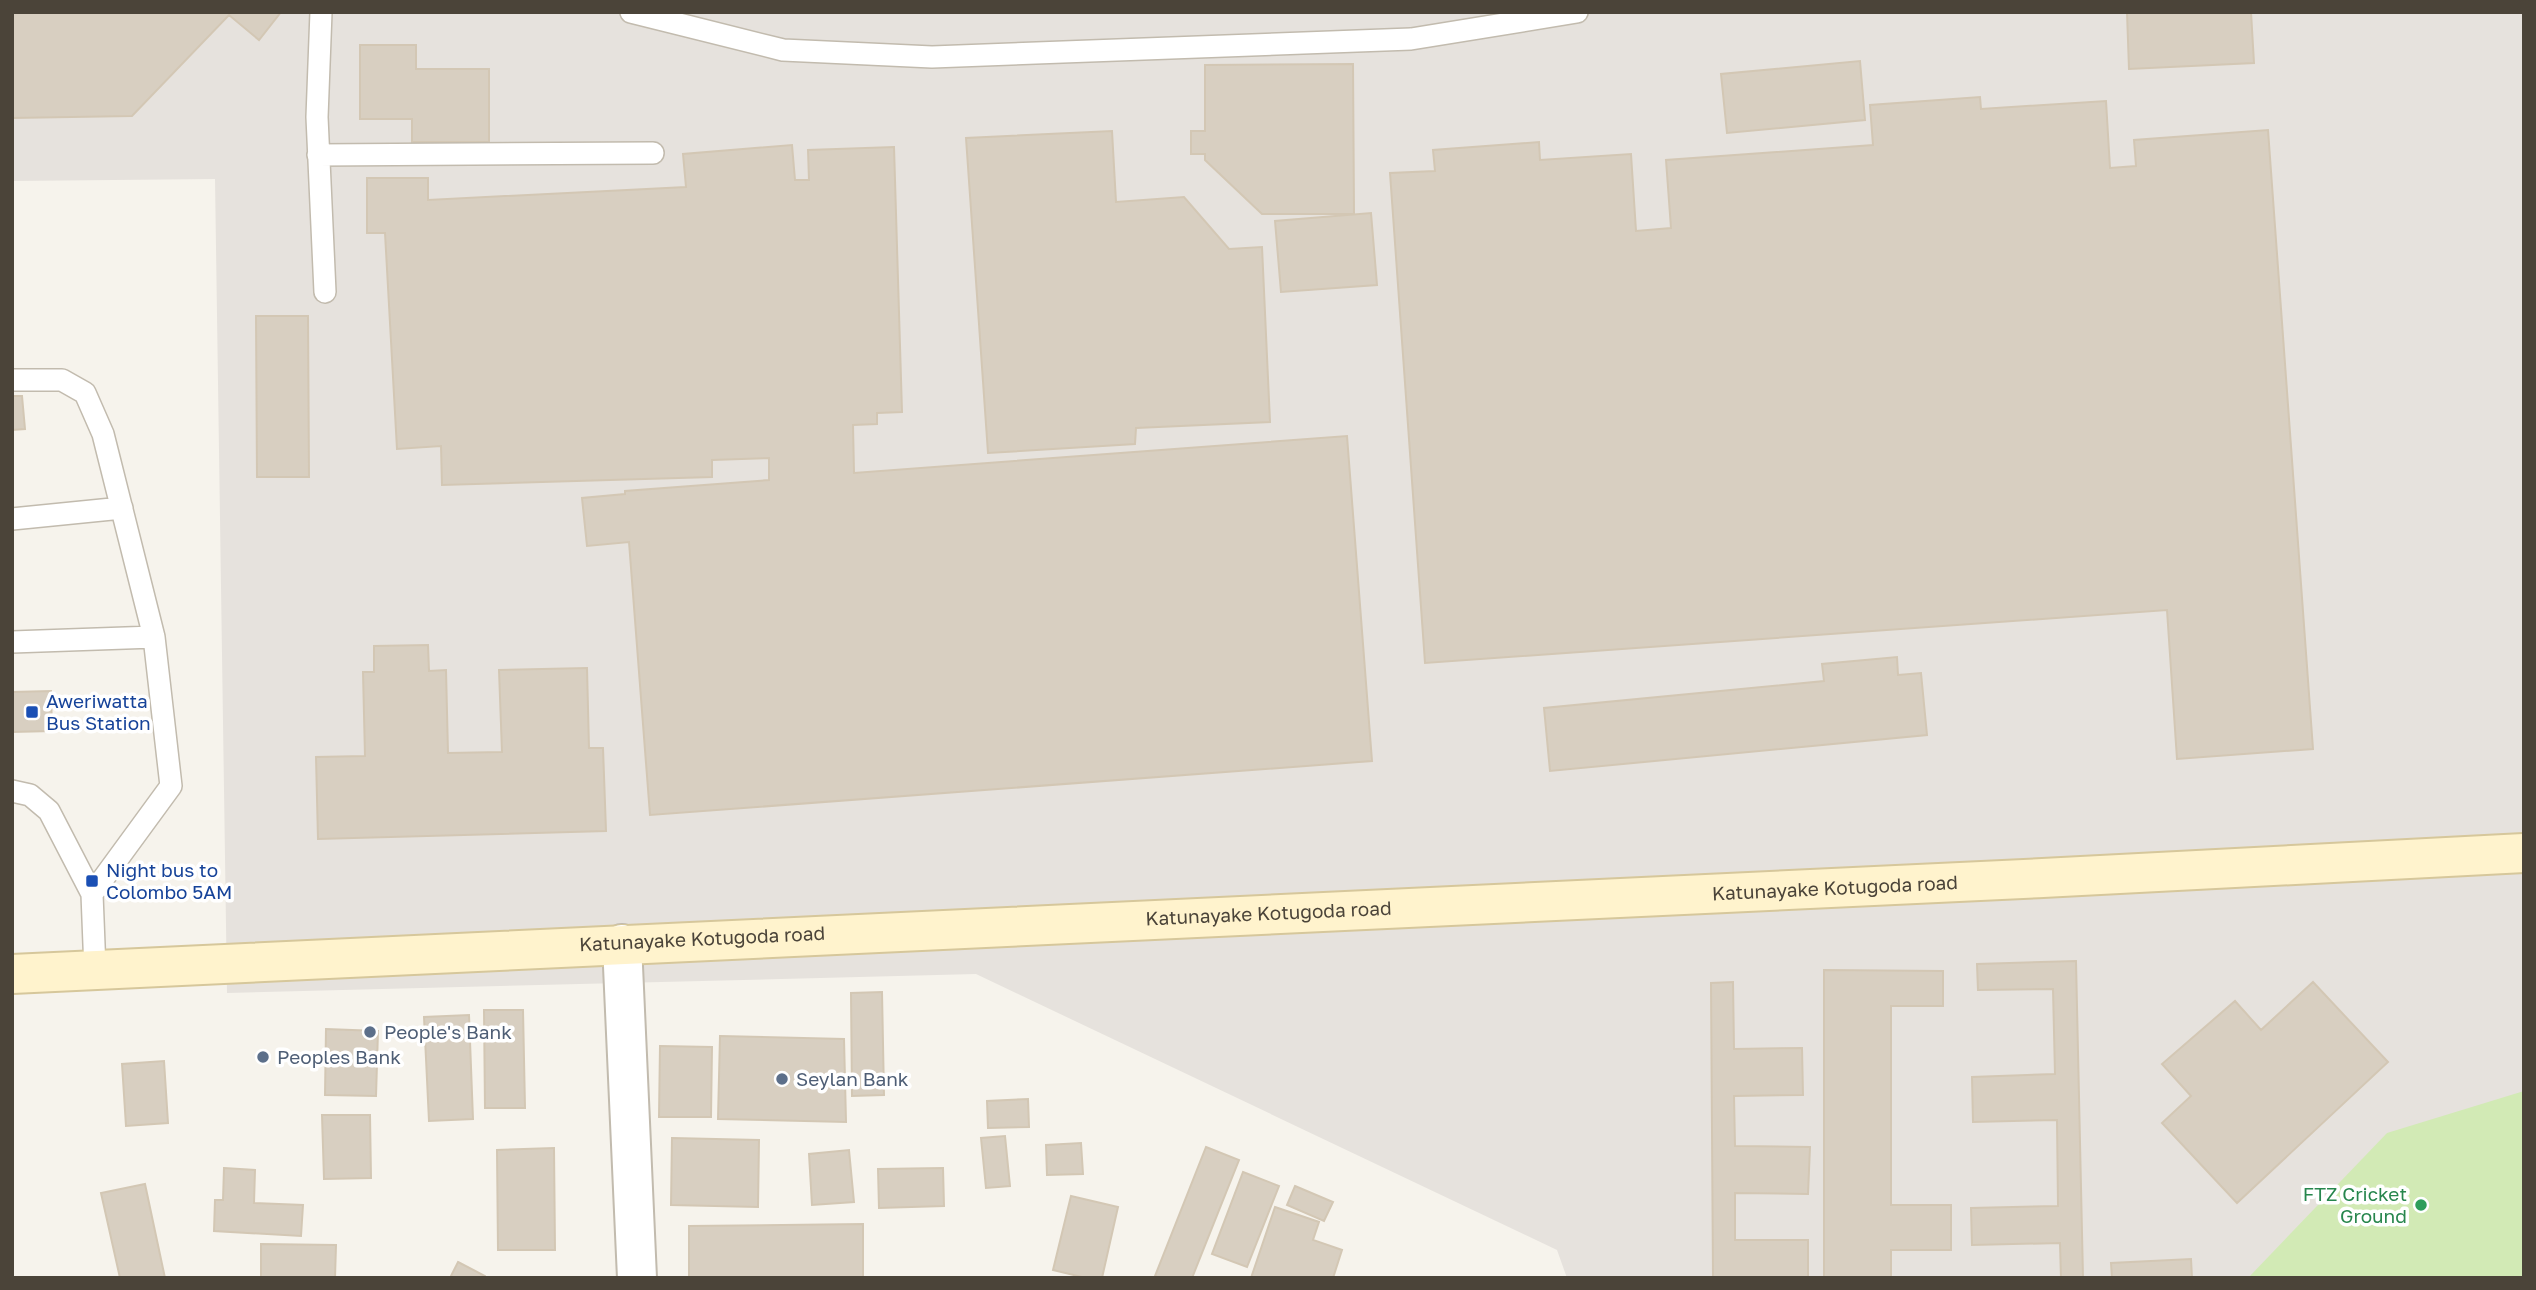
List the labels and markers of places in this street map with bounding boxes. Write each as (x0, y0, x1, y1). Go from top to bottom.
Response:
place label: Aweriwatta Bus Station (46, 689, 151, 734)
marker: Aweriwatta Bus Station (24, 704, 40, 720)
place label: Night bus to Colombo 5AM (106, 858, 232, 903)
marker: Night bus to Colombo 5AM (84, 873, 100, 889)
place label: People's Bank (384, 1020, 512, 1043)
marker: People's Bank (362, 1024, 378, 1040)
place label: Peoples Bank (277, 1045, 401, 1068)
marker: Peoples Bank (255, 1049, 271, 1065)
place label: Seylan Bank (796, 1067, 909, 1090)
marker: Seylan Bank (774, 1071, 790, 1087)
place label: FTZ Cricket Ground (2303, 1182, 2407, 1227)
marker: FTZ Cricket Ground (2413, 1197, 2429, 1213)

